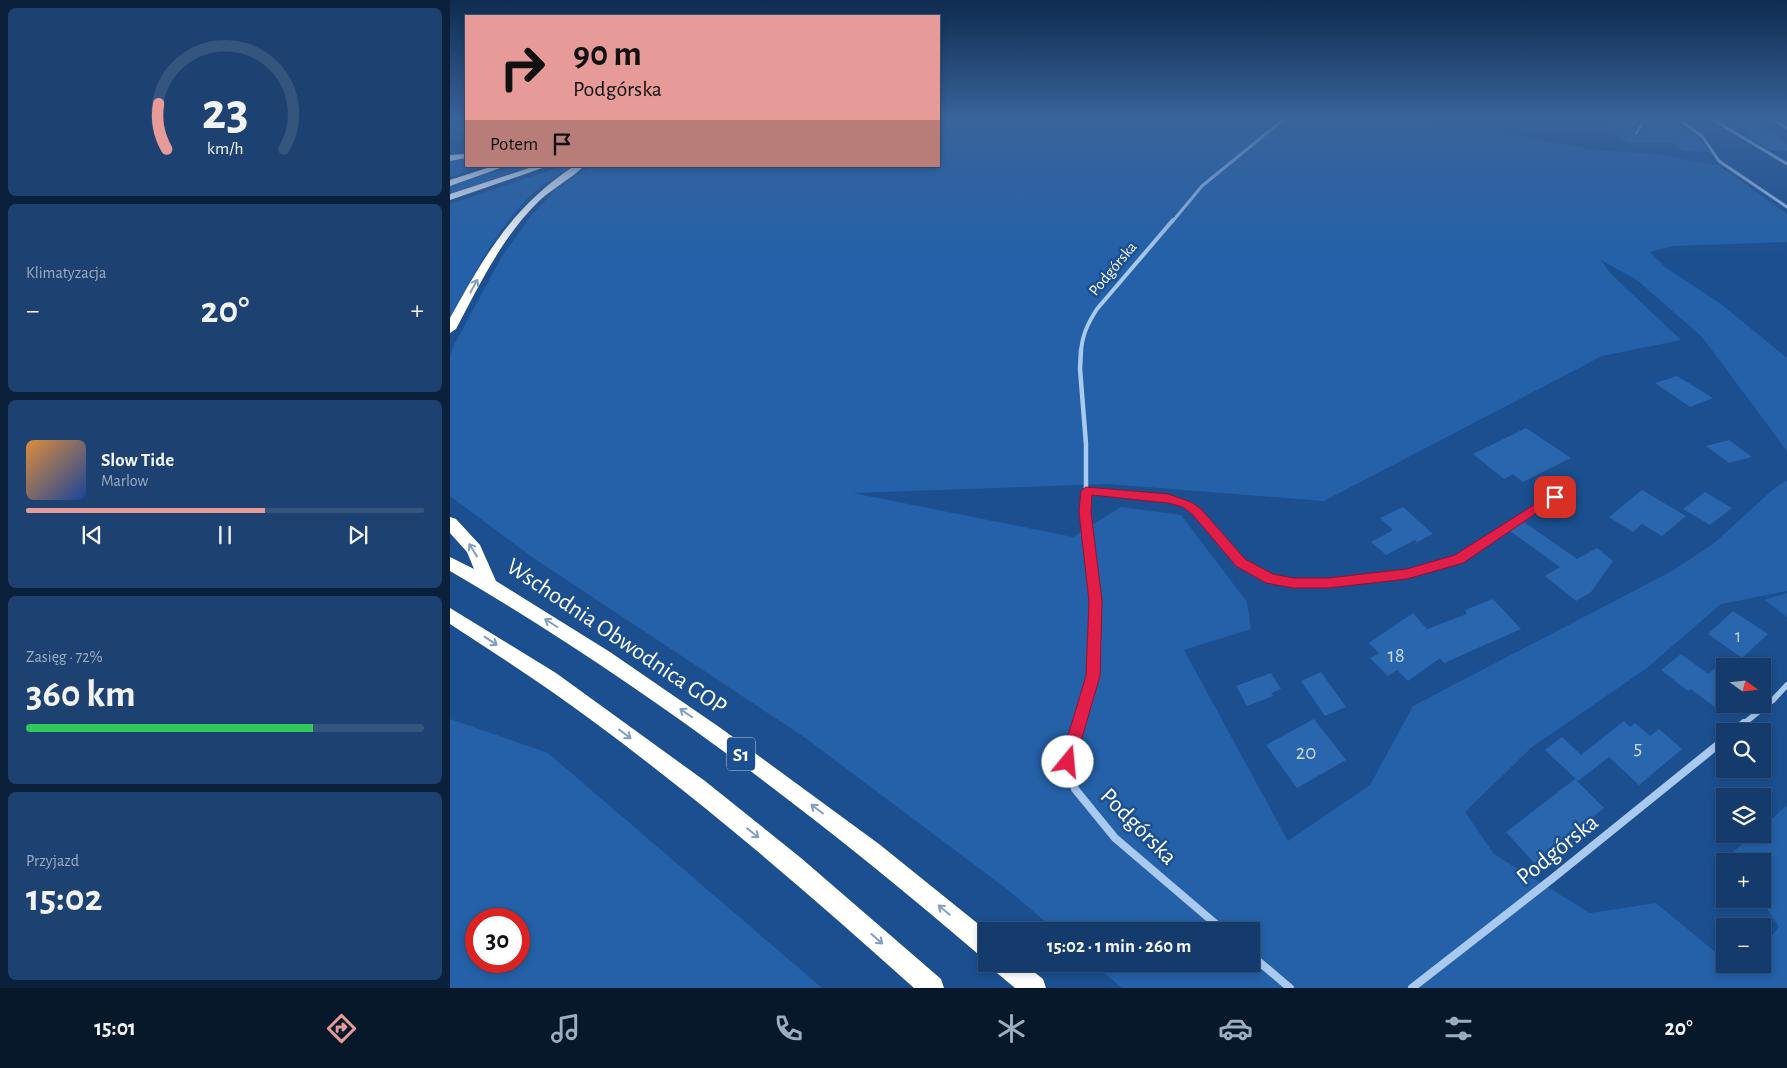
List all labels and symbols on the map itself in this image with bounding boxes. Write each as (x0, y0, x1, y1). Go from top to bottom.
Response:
street label: Podgórska (1086, 239, 1140, 299)
one-way arrow (469, 280, 479, 294)
pin (1534, 476, 1576, 518)
one-way arrow (468, 544, 478, 558)
street label: Wschodnia Obwodnica GOP (502, 554, 731, 719)
one-way arrow (545, 617, 559, 627)
house number: 1 (1735, 628, 1741, 646)
one-way arrow (484, 636, 498, 647)
house number: 18 (1387, 645, 1405, 666)
north arrow (1716, 658, 1771, 712)
one-way arrow (679, 708, 693, 718)
one-way arrow (618, 729, 632, 739)
position arrow (1041, 735, 1093, 787)
house number: 5 (1634, 737, 1642, 758)
road number: S1 (727, 738, 755, 771)
house number: 20 (1296, 742, 1316, 763)
street label: Podgórska (1095, 784, 1181, 870)
one-way arrow (811, 804, 824, 815)
street label: Podgórska (1512, 810, 1603, 890)
one-way arrow (746, 828, 759, 839)
one-way arrow (938, 905, 951, 916)
speed limit sign: 30 (465, 908, 530, 973)
one-way arrow (870, 933, 883, 944)

